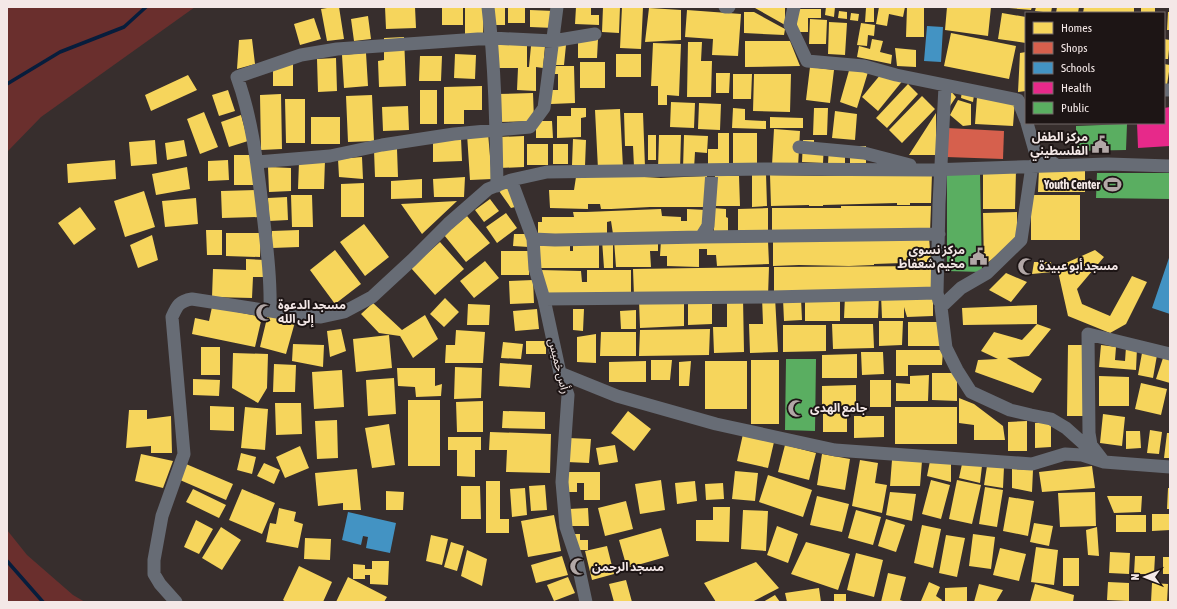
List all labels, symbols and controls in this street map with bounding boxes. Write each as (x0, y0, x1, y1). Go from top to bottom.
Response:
legend (1025, 12, 1165, 124)
text: Homes (1061, 21, 1092, 35)
text: Shops (1061, 41, 1087, 55)
text: Schools (1061, 61, 1095, 75)
text: Health (1061, 81, 1091, 95)
text: Public (1061, 101, 1089, 115)
place label: مركز الطفل الفلسطيني (1030, 130, 1088, 161)
public building icon: مركز الطفل الفلسطيني (1091, 134, 1111, 154)
sports icon: Youth Center (1103, 175, 1123, 195)
place label: Youth Center (1043, 178, 1100, 192)
place label: مركز نسوي مخيم شعفاط (897, 243, 965, 273)
public building icon: مركز نسوي مخيم شعفاط (968, 247, 988, 267)
mosque icon: مسجد أبو عبيدة (1016, 256, 1036, 276)
place label: مسجد أبو عبيدة (1039, 258, 1118, 273)
place label: مسجد الدعوة إلى الله (278, 298, 346, 328)
mosque icon: مسجد الدعوة إلى الله (255, 302, 275, 322)
street label: رأس خميس (545, 337, 573, 395)
mosque icon: جامع الهدى (787, 398, 807, 418)
place label: جامع الهدى (810, 401, 868, 417)
mosque icon: مسجد الرحمن (569, 557, 589, 577)
north arrow (1125, 557, 1165, 597)
place label: مسجد الرحمن (592, 560, 664, 574)
text: N (1129, 574, 1141, 580)

